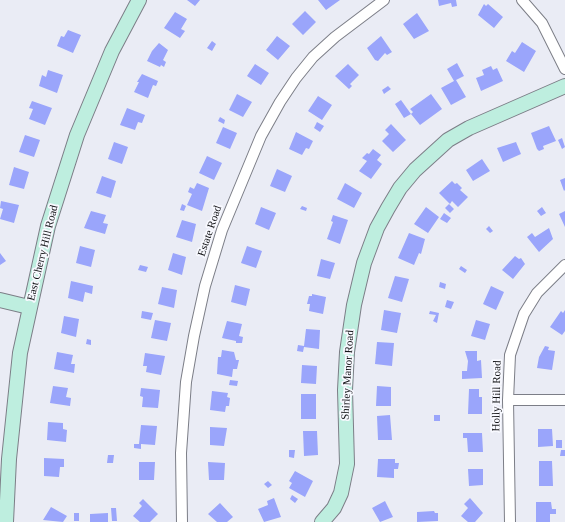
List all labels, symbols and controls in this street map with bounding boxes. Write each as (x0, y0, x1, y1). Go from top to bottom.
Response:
street label: East Cherry Hill Road (25, 204, 61, 302)
street label: Estate Road (195, 204, 225, 258)
street label: Shirley Manor Road (339, 330, 357, 420)
street label: Holly Hill Road (490, 360, 504, 432)

